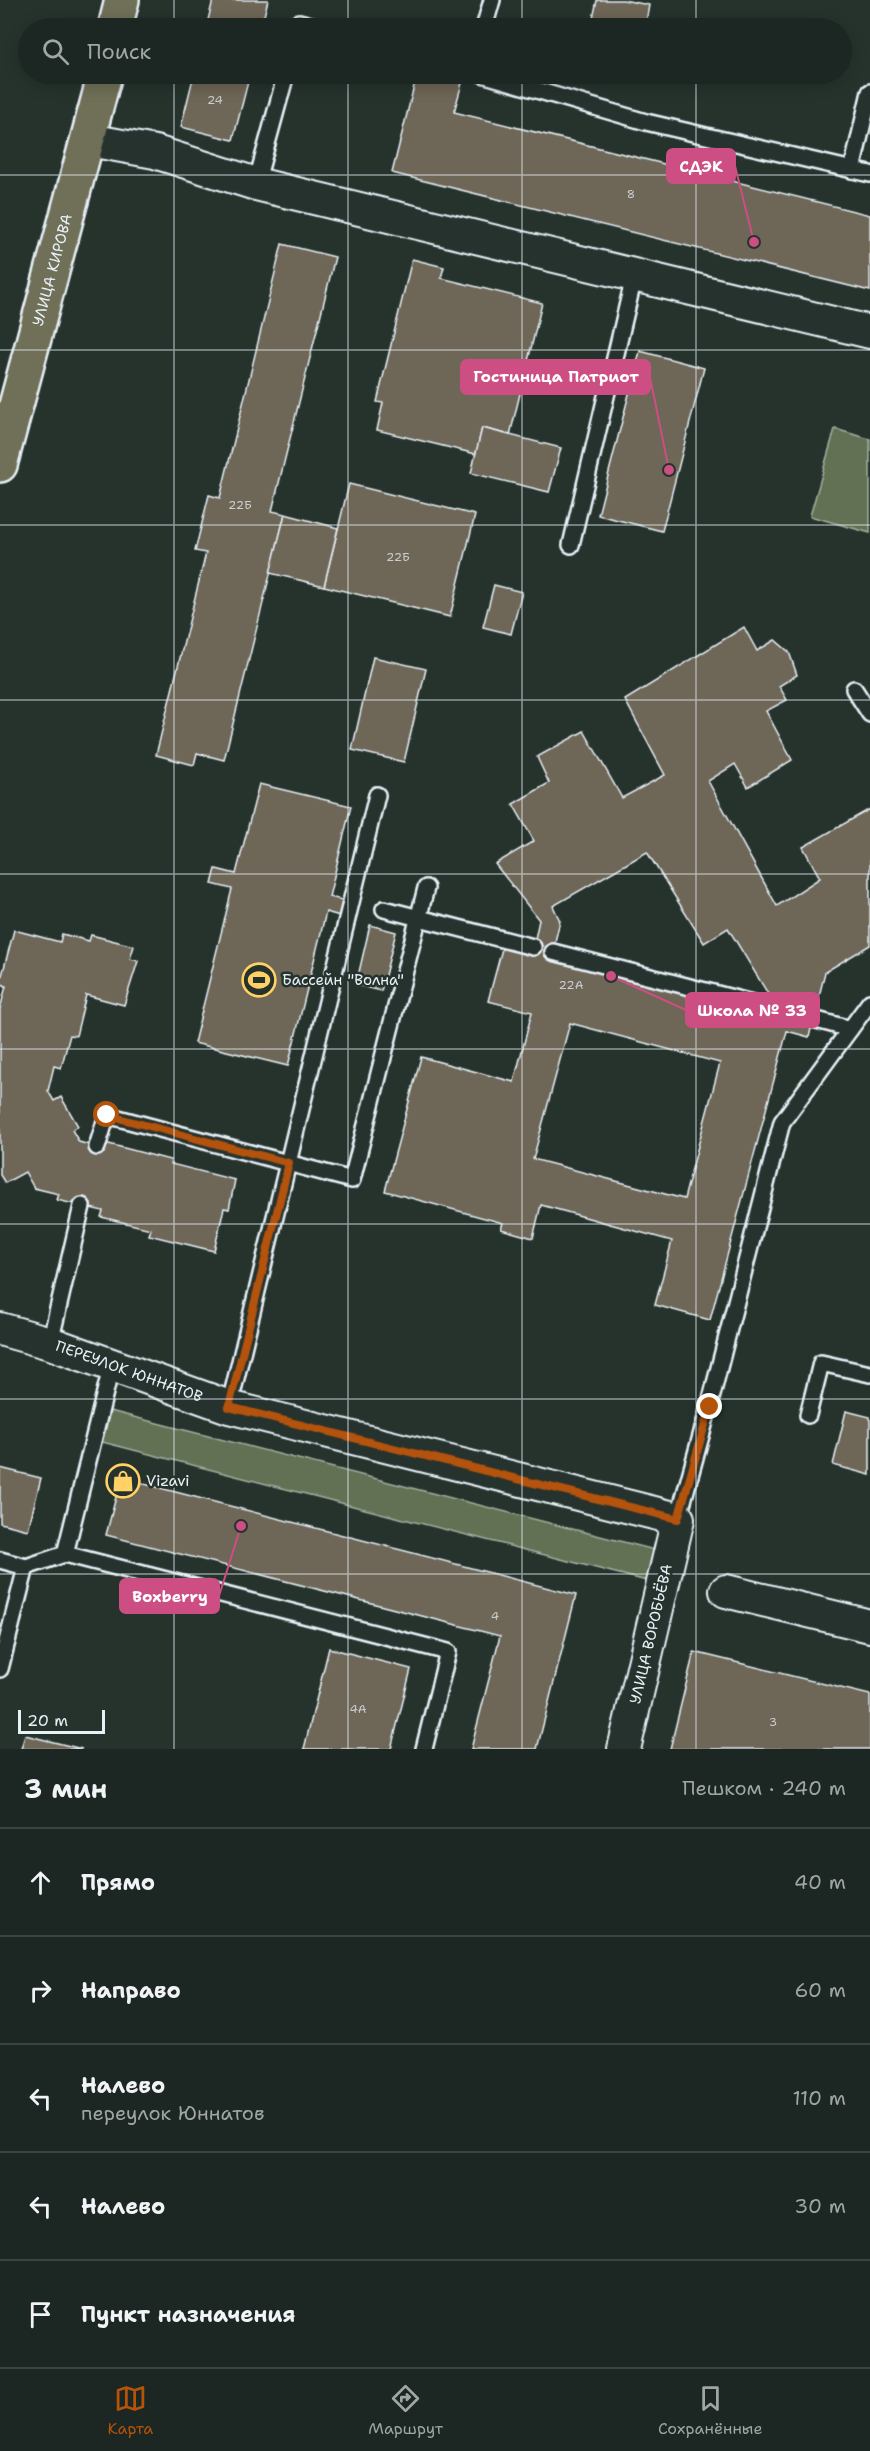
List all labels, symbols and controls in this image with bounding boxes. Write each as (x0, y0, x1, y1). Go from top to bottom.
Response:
search box (18, 18, 852, 84)
icon: search (39, 35, 72, 68)
text: Поиск (87, 37, 151, 66)
house number: 24 (207, 92, 223, 108)
callout: СДЭК (667, 149, 735, 183)
text: СДЭК (679, 156, 723, 177)
house number: 8 (627, 186, 635, 202)
street label: УЛИЦА КИРОВА (28, 212, 77, 328)
callout: Гостиница Патриот (461, 360, 650, 394)
text: Гостиница Патриот (473, 366, 639, 387)
house number: 22Б (228, 497, 252, 513)
house number: 22Б (386, 549, 410, 565)
sports icon: Бассейн "Волна" (241, 962, 277, 998)
place label: Бассейн "Волна" (282, 970, 404, 990)
house number: 22А (559, 977, 584, 993)
callout: Школа № 33 (686, 993, 819, 1027)
text: Школа № 33 (697, 1000, 807, 1021)
route start (93, 1101, 119, 1127)
street label: ПЕРЕУЛОК ЮННАТОВ (53, 1336, 206, 1407)
route end (696, 1393, 722, 1419)
shop icon: Vizavi (105, 1463, 141, 1499)
place label: Vizavi (146, 1471, 190, 1491)
street label: УЛИЦА ВОРОБЬЁВА (625, 1562, 677, 1706)
callout: Boxberry (120, 1579, 219, 1613)
text: Boxberry (132, 1586, 208, 1607)
house number: 4 (491, 1608, 499, 1624)
house number: 4А (349, 1701, 367, 1717)
scale bar (18, 1707, 105, 1734)
text: 20 m (27, 1710, 68, 1731)
house number: 3 (769, 1714, 777, 1730)
text: 3 мин (24, 1771, 107, 1806)
text: Пешком · 240 m (682, 1775, 846, 1801)
icon: ahead (24, 1866, 57, 1899)
text: Прямо (81, 1868, 155, 1897)
text: 40 m (794, 1869, 846, 1895)
icon: right (24, 1974, 57, 2007)
text: Направо (81, 1976, 181, 2005)
text: 60 m (794, 1977, 846, 2003)
text: Налево (81, 2071, 165, 2100)
icon: left (24, 2082, 57, 2115)
text: 110 m (792, 2085, 846, 2111)
text: переулок Юннатов (81, 2100, 264, 2126)
icon: left (24, 2190, 57, 2223)
text: Налево (81, 2192, 165, 2221)
text: 30 m (794, 2193, 846, 2219)
icon: arrive (24, 2298, 57, 2331)
text: Пункт назначения (81, 2300, 295, 2329)
tab: Карта (108, 2382, 153, 2439)
tab: Маршрут (368, 2382, 443, 2439)
tab: Сохранённые (658, 2382, 762, 2439)

